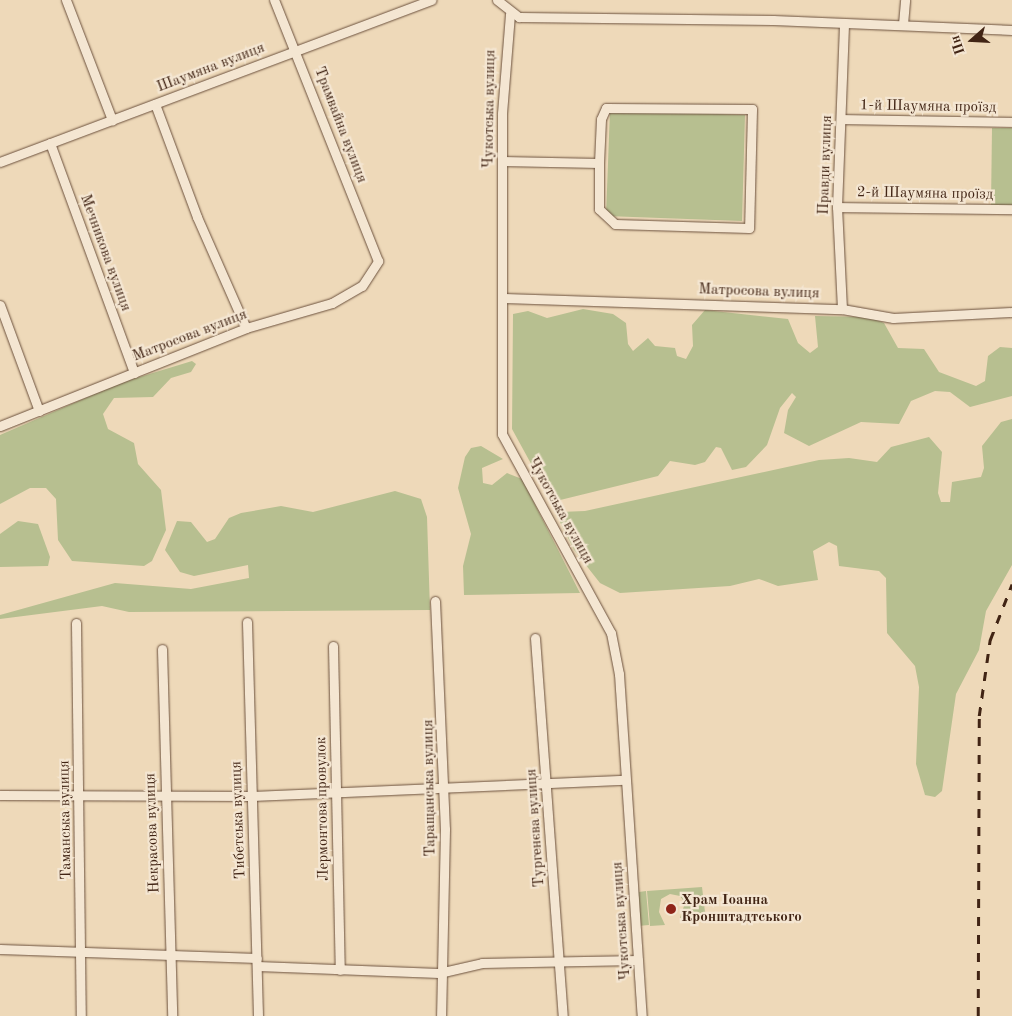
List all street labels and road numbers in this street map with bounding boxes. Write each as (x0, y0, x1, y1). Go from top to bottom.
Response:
street label: Шаумяна вулиця (155, 39, 267, 97)
street label: Чукотська вулиця (480, 49, 500, 169)
street label: Трамвайна вулиця (310, 64, 370, 186)
street label: 1-й Шаумяна проїзд (860, 97, 996, 117)
street label: Правди вулиця (815, 115, 837, 215)
street label: 2-й Шаумяна проїзд (857, 184, 993, 204)
street label: Мечникова вулиця (76, 192, 134, 314)
street label: Матросова вулиця (698, 281, 820, 303)
street label: Матросова вулиця (130, 306, 250, 366)
street label: Чукотська вулиця (523, 455, 597, 567)
street label: Таращанська вулиця (420, 719, 440, 857)
street label: Лермонтова провулок (313, 737, 333, 881)
street label: Таманська вулиця (56, 760, 76, 880)
street label: Тибетська вулиця (228, 761, 250, 879)
street label: Тургенєва вулиця (523, 768, 549, 888)
street label: Некрасова вулиця (142, 773, 164, 893)
street label: Чукотська вулиця (609, 861, 635, 981)

